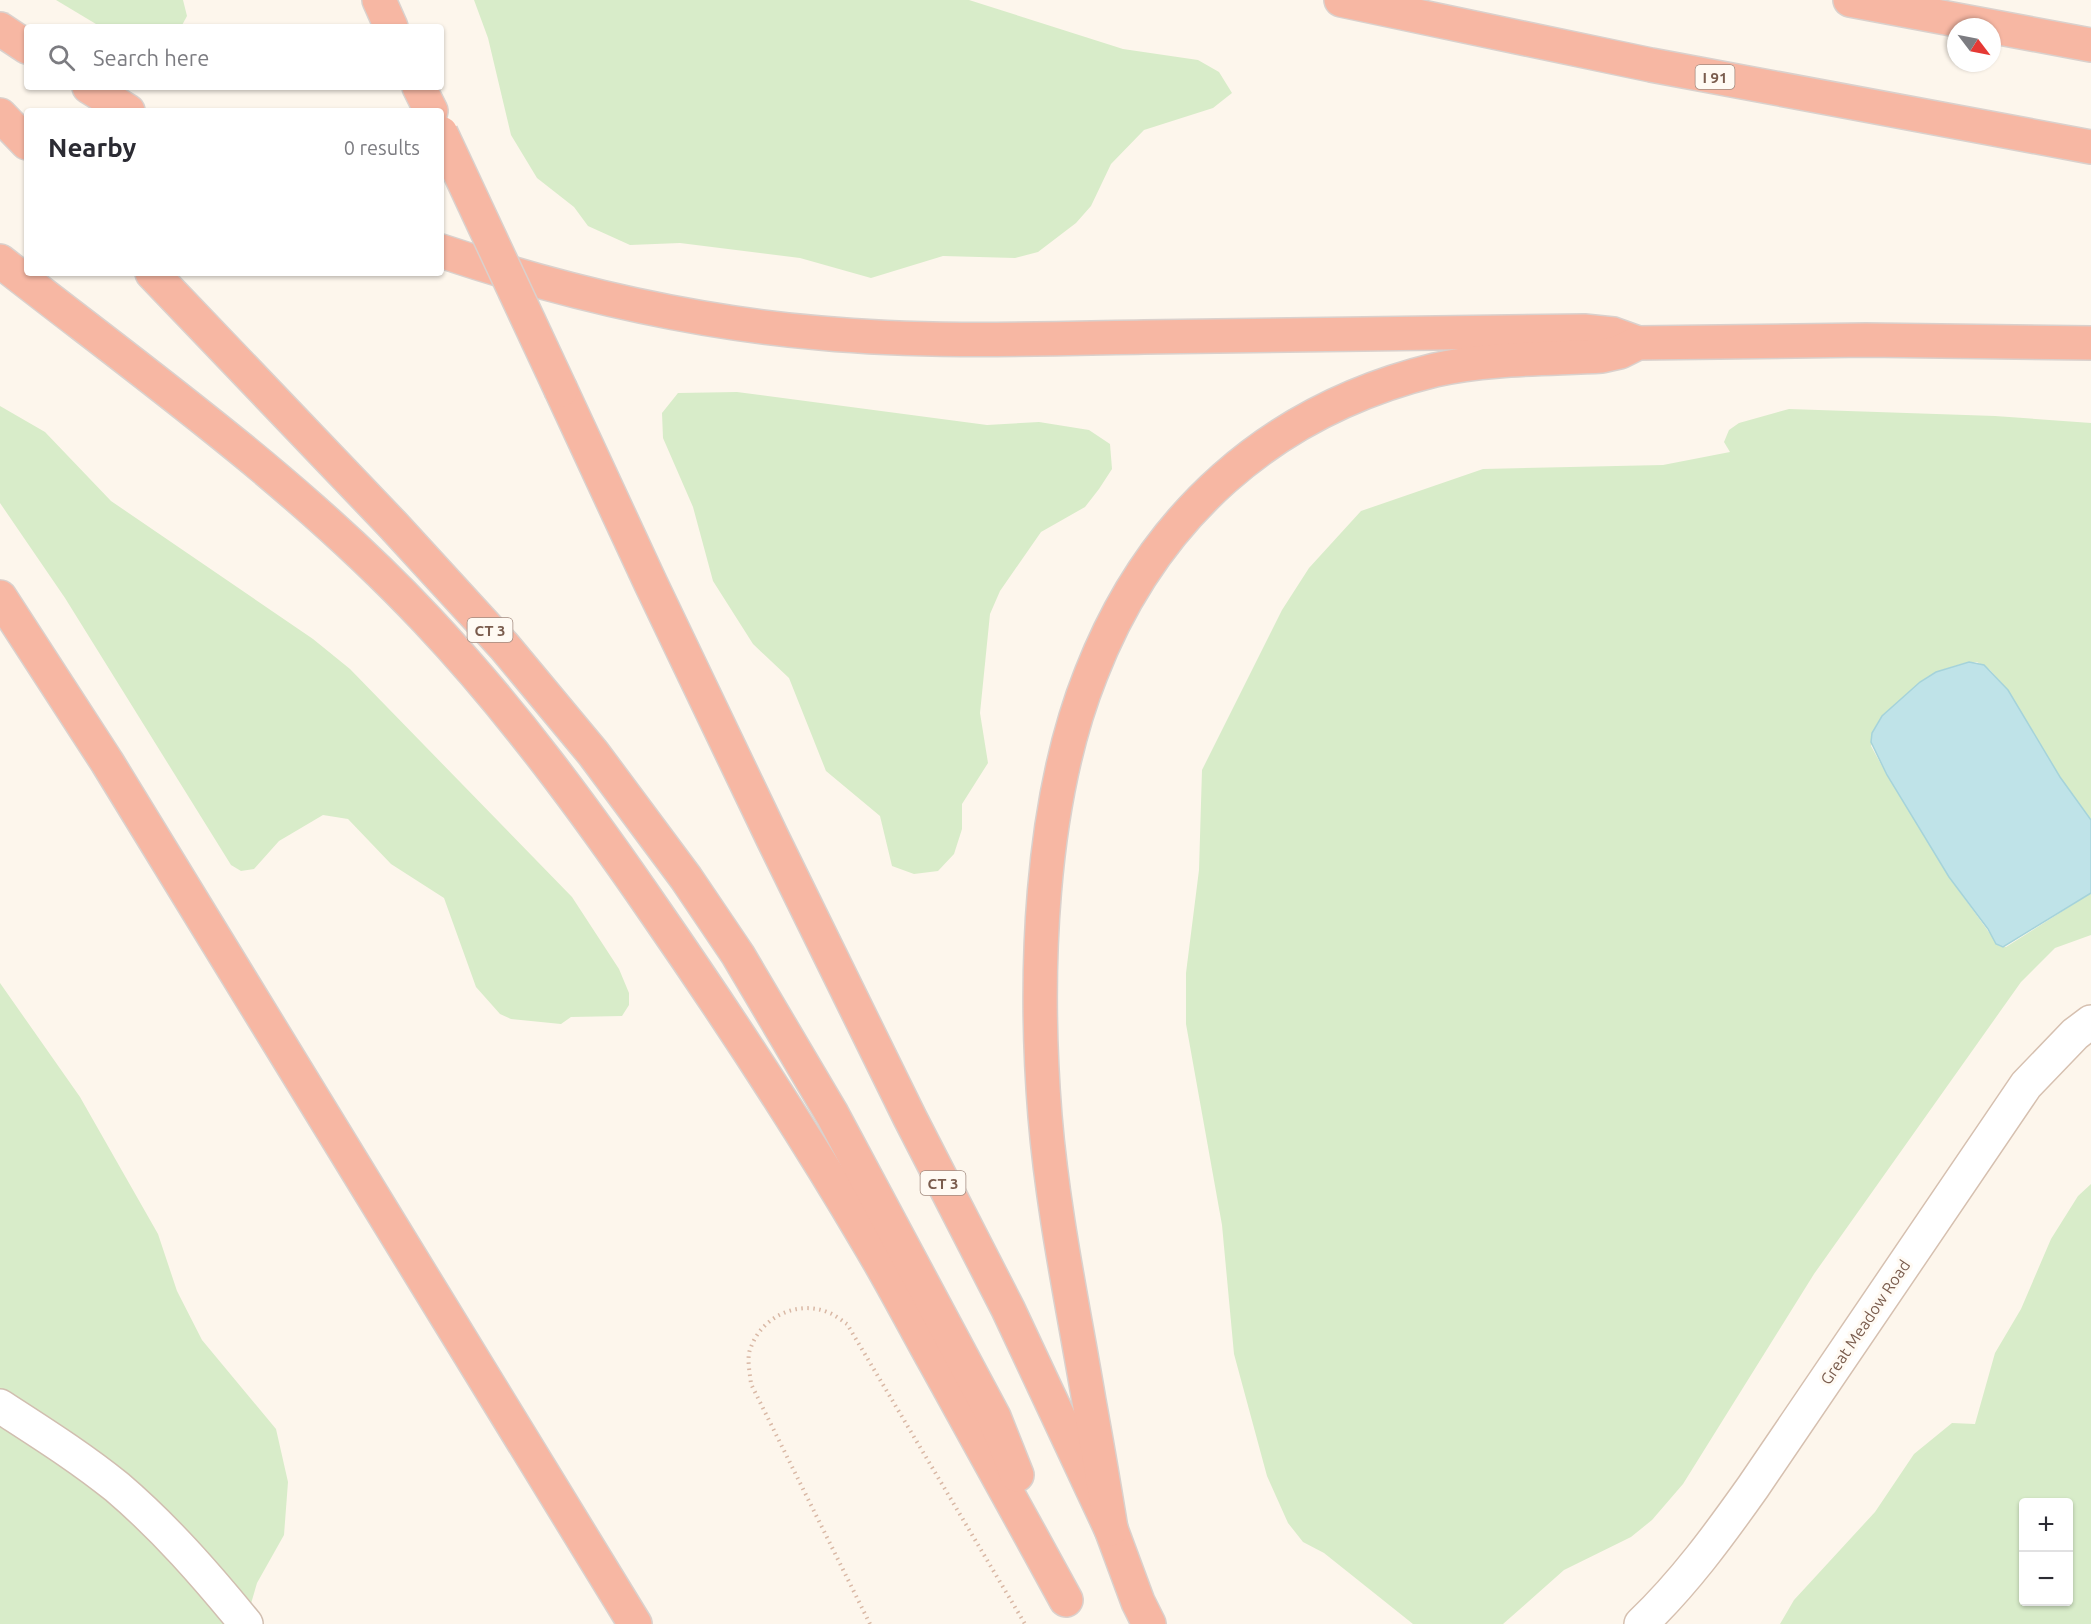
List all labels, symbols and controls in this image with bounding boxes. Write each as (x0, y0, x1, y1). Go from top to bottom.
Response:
north arrow (1947, 18, 2001, 72)
search box (24, 24, 444, 90)
icon: search (45, 41, 78, 74)
text: Search here (93, 45, 209, 70)
road number: I 91 (1696, 65, 1734, 89)
text: Nearby (48, 133, 136, 162)
text: 0 results (344, 136, 420, 159)
road number: CT 3 (468, 618, 512, 642)
road number: CT 3 (920, 1171, 966, 1195)
street label: Great Meadow Road (1817, 1256, 1913, 1388)
map controls (2019, 1498, 2073, 1606)
button: + (2019, 1498, 2073, 1552)
button: − (2019, 1552, 2073, 1606)

